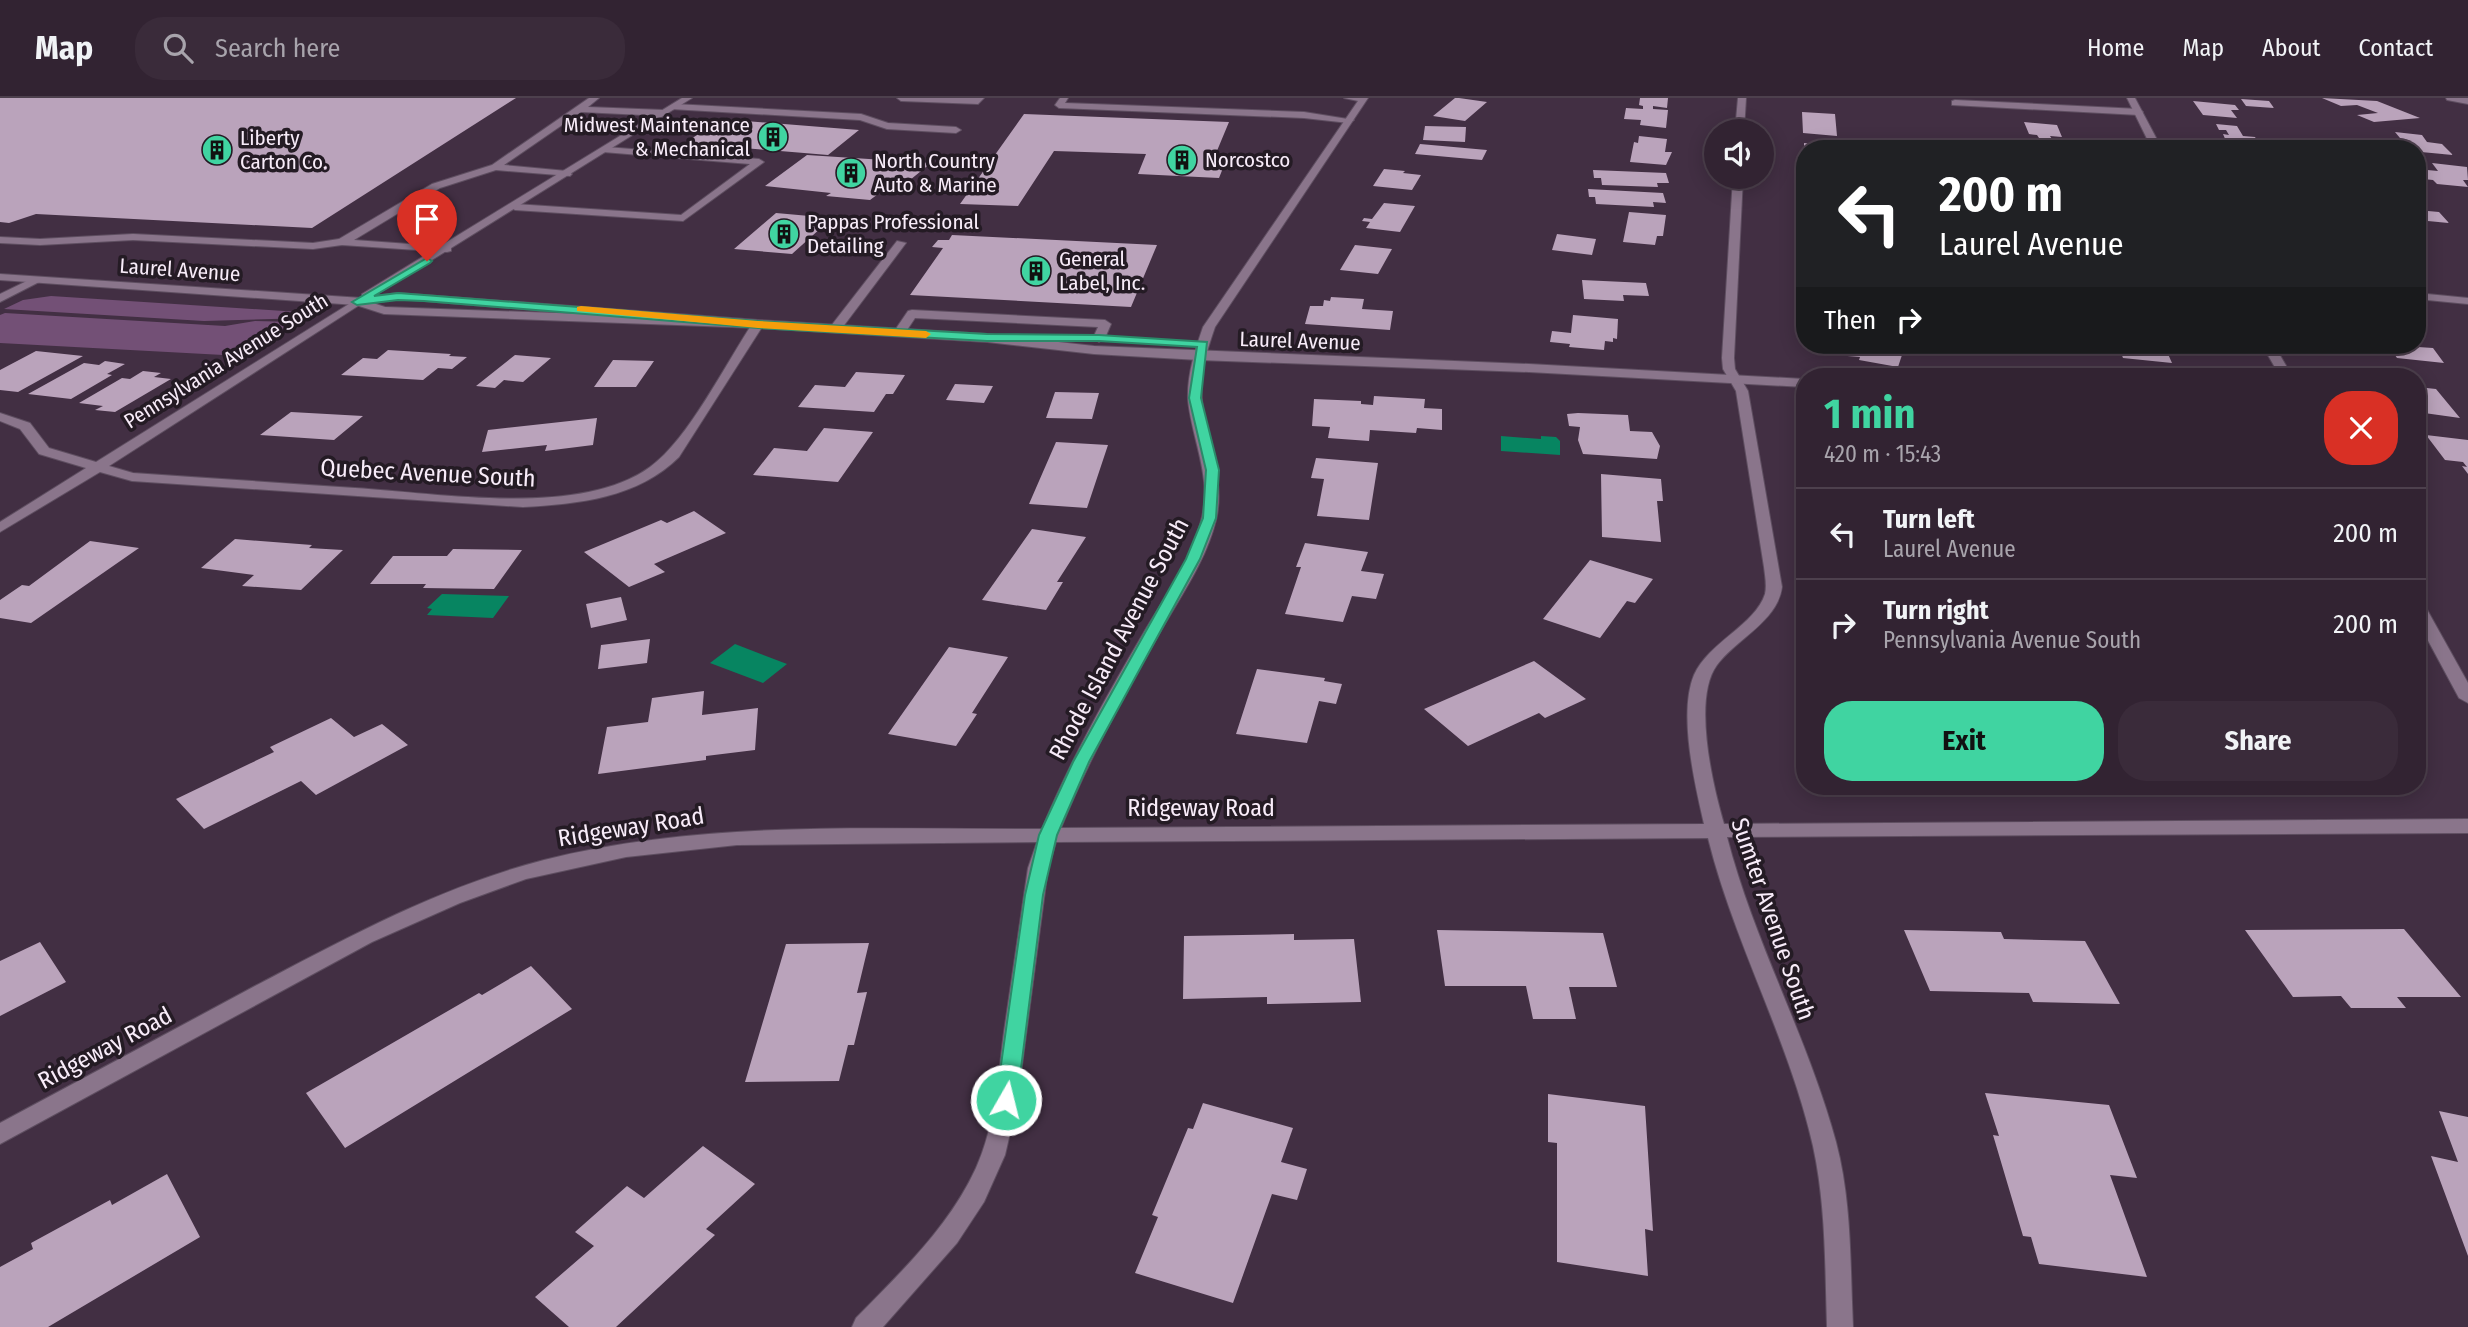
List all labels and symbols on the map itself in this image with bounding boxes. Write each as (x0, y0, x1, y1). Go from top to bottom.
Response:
place label: Midwest Maintenance & Mechanical (564, 112, 750, 162)
building icon: Midwest Maintenance & Mechanical (756, 120, 790, 154)
place label: Liberty Carton Co. (240, 125, 327, 175)
building icon: Liberty Carton Co. (200, 133, 234, 167)
building icon: Norcostco (1165, 143, 1199, 177)
place label: Norcostco (1205, 147, 1290, 173)
place label: North Country Auto & Marine (874, 148, 997, 198)
building icon: North Country Auto & Marine (834, 156, 868, 190)
pin (397, 189, 457, 261)
place label: Pappas Professional Detailing (807, 209, 980, 259)
building icon: Pappas Professional Detailing (767, 217, 801, 251)
place label: General Label, Inc. (1059, 246, 1145, 296)
street label: Laurel Avenue (119, 253, 241, 287)
building icon: General Label, Inc. (1019, 254, 1053, 288)
street label: Pennsylvania Avenue South (119, 288, 333, 434)
street label: Laurel Avenue (1239, 326, 1361, 356)
street label: Quebec Avenue South (320, 453, 536, 493)
street label: Rhode Island Avenue South (1043, 513, 1195, 765)
street label: Ridgeway Road (1127, 794, 1275, 822)
street label: Ridgeway Road (556, 802, 706, 852)
street label: Sumter Avenue South (1725, 814, 1821, 1024)
street label: Ridgeway Road (33, 1001, 177, 1095)
position arrow (969, 1063, 1043, 1137)

